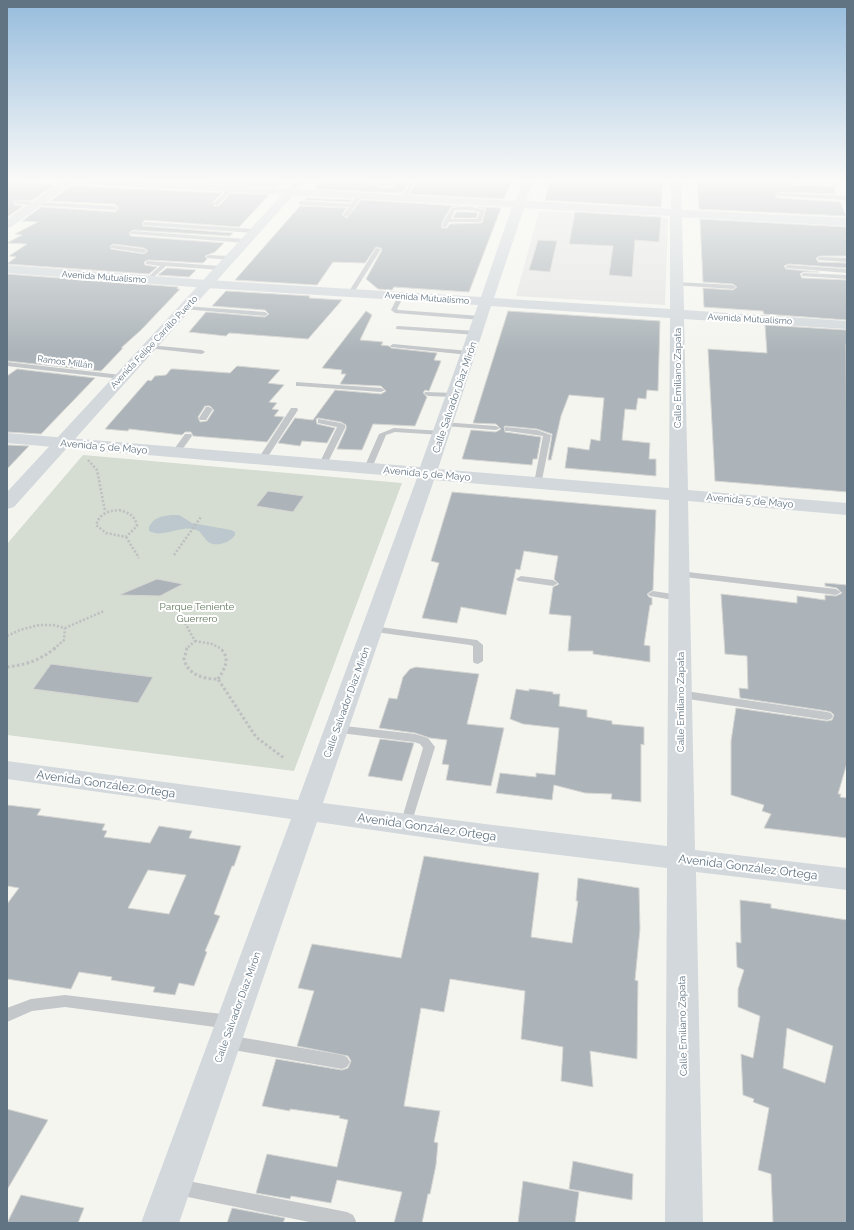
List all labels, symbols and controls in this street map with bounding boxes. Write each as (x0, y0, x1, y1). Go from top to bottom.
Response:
street label: Avenida Mutualismo (61, 269, 147, 285)
street label: Avenida Mutualismo (384, 290, 470, 306)
street label: Avenida Felipe Carrillo Puerto (108, 294, 200, 390)
street label: Avenida Mutualismo (707, 312, 793, 326)
street label: Calle Emiliano Zapata (672, 328, 683, 428)
street label: Calle Salvador Díaz Mirón (430, 340, 479, 454)
street label: Ramos Millán (37, 354, 93, 370)
street label: Avenida 5 de Mayo (60, 437, 148, 456)
street label: Avenida 5 de Mayo (383, 464, 471, 483)
street label: Avenida 5 de Mayo (706, 491, 794, 510)
park label: Parque Teniente Guerrero (160, 601, 235, 624)
street label: Calle Salvador Díaz Mirón (321, 645, 372, 759)
street label: Calle Emiliano Zapata (675, 652, 686, 752)
street label: Avenida González Ortega (36, 767, 176, 801)
street label: Avenida González Ortega (357, 810, 497, 844)
street label: Avenida González Ortega (678, 852, 818, 882)
street label: Calle Salvador Díaz Mirón (212, 950, 263, 1064)
street label: Calle Emiliano Zapata (676, 976, 689, 1076)

